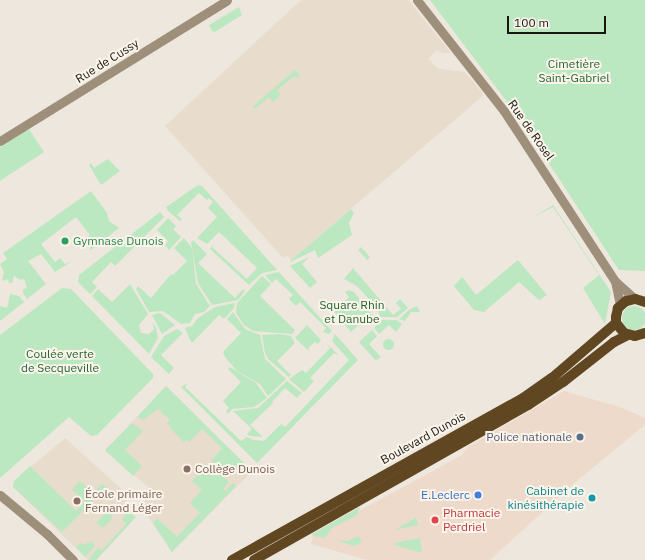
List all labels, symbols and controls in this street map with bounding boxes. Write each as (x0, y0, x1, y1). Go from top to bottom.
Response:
scale bar (509, 8, 608, 34)
text: 100 m (514, 15, 549, 30)
street label: Rue de Cussy (73, 36, 141, 86)
park label: Cimetière Saint-Gabriel (538, 57, 610, 85)
street label: Rue de Rosel (505, 97, 557, 163)
place label: Gymnase Dunois (73, 234, 164, 248)
marker: Gymnase Dunois (60, 236, 70, 246)
park label: Square Rhin et Danube (319, 298, 385, 326)
park label: Coulée verte de Secqueville (21, 347, 99, 375)
street label: Boulevard Dunois (378, 409, 468, 467)
place label: Police nationale (486, 430, 572, 444)
marker: Police nationale (575, 432, 585, 442)
place label: Collège Dunois (195, 462, 275, 476)
marker: Collège Dunois (182, 464, 192, 474)
place label: Cabinet de kinésithérapie (508, 484, 584, 512)
place label: École primaire Fernand Léger (85, 487, 162, 515)
place label: E.Leclerc (421, 488, 470, 502)
marker: E.Leclerc (473, 490, 483, 500)
marker: Cabinet de kinésithérapie (587, 493, 597, 503)
marker: École primaire Fernand Léger (72, 496, 82, 506)
place label: Pharmacie Perdriel (443, 506, 500, 534)
marker: Pharmacie Perdriel (430, 515, 440, 525)

